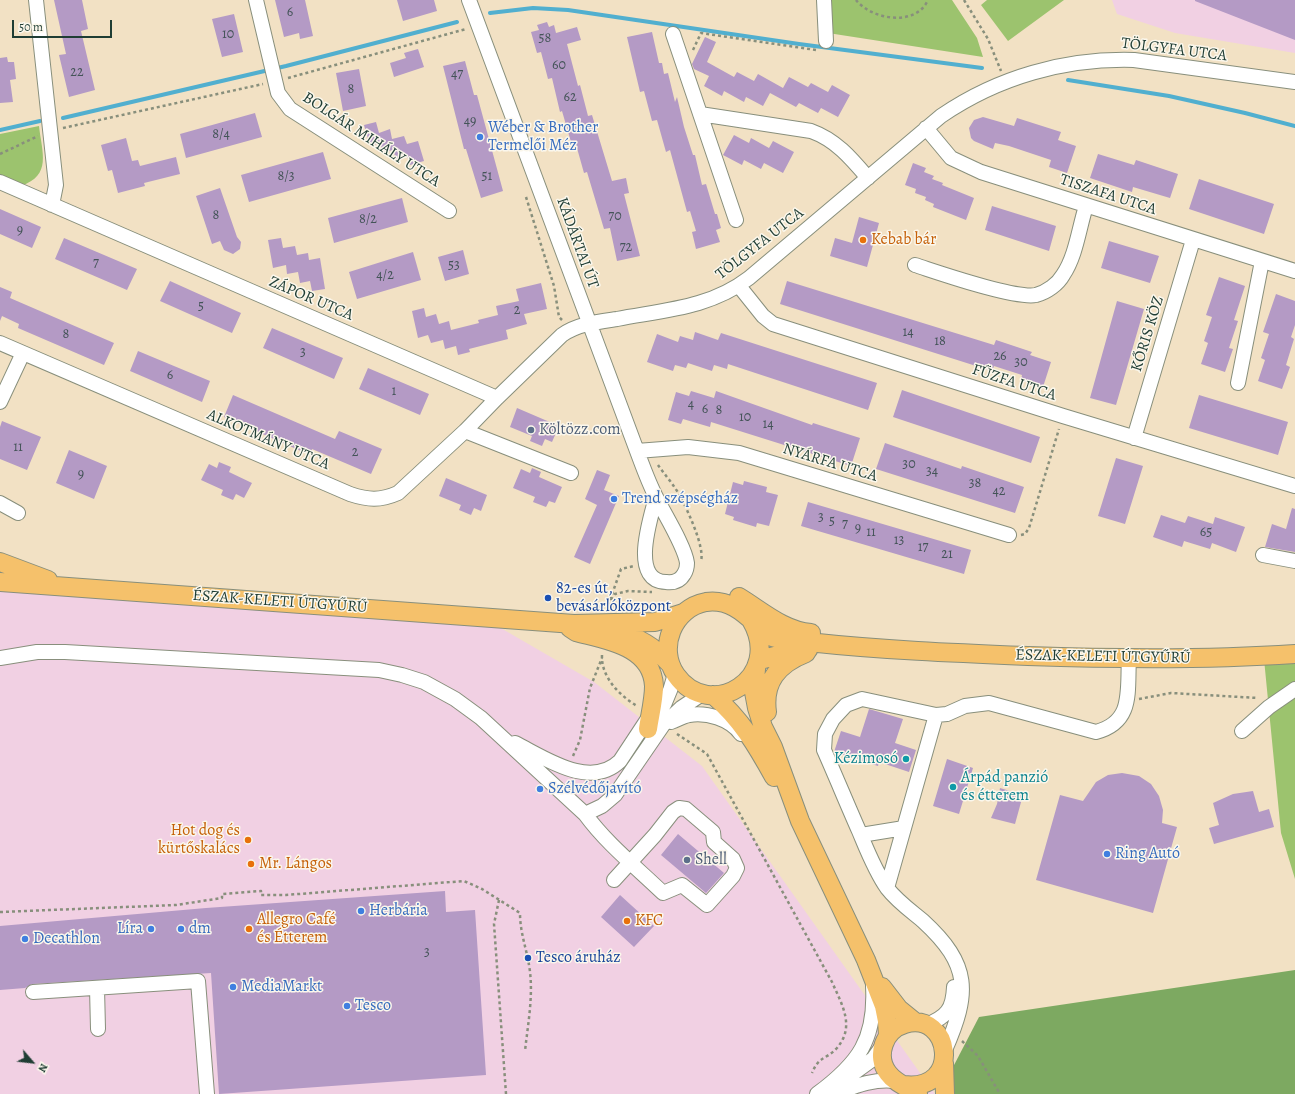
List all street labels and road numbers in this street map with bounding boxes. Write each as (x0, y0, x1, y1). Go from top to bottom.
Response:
street label: TÖLGYFA UTCA (1120, 34, 1228, 66)
street label: BOLGÁR MIHÁLY UTCA (299, 88, 443, 192)
street label: TISZAFA UTCA (1057, 170, 1159, 220)
street label: KÁDÁRTAI ÚT (552, 195, 602, 291)
street label: TÖLGYFA UTCA (712, 204, 808, 284)
street label: ZÁPOR UTCA (266, 273, 356, 325)
street label: KŐRIS KÖZ (1127, 294, 1169, 374)
street label: FŰZFA UTCA (969, 360, 1059, 406)
street label: ALKOTMÁNY UTCA (204, 405, 332, 475)
street label: NYÁRFA UTCA (780, 440, 880, 486)
street label: ÉSZAK-KELETI ÚTGYŰRŰ (192, 586, 368, 618)
street label: ÉSZAK-KELETI ÚTGYŰRŰ (1015, 646, 1191, 668)

